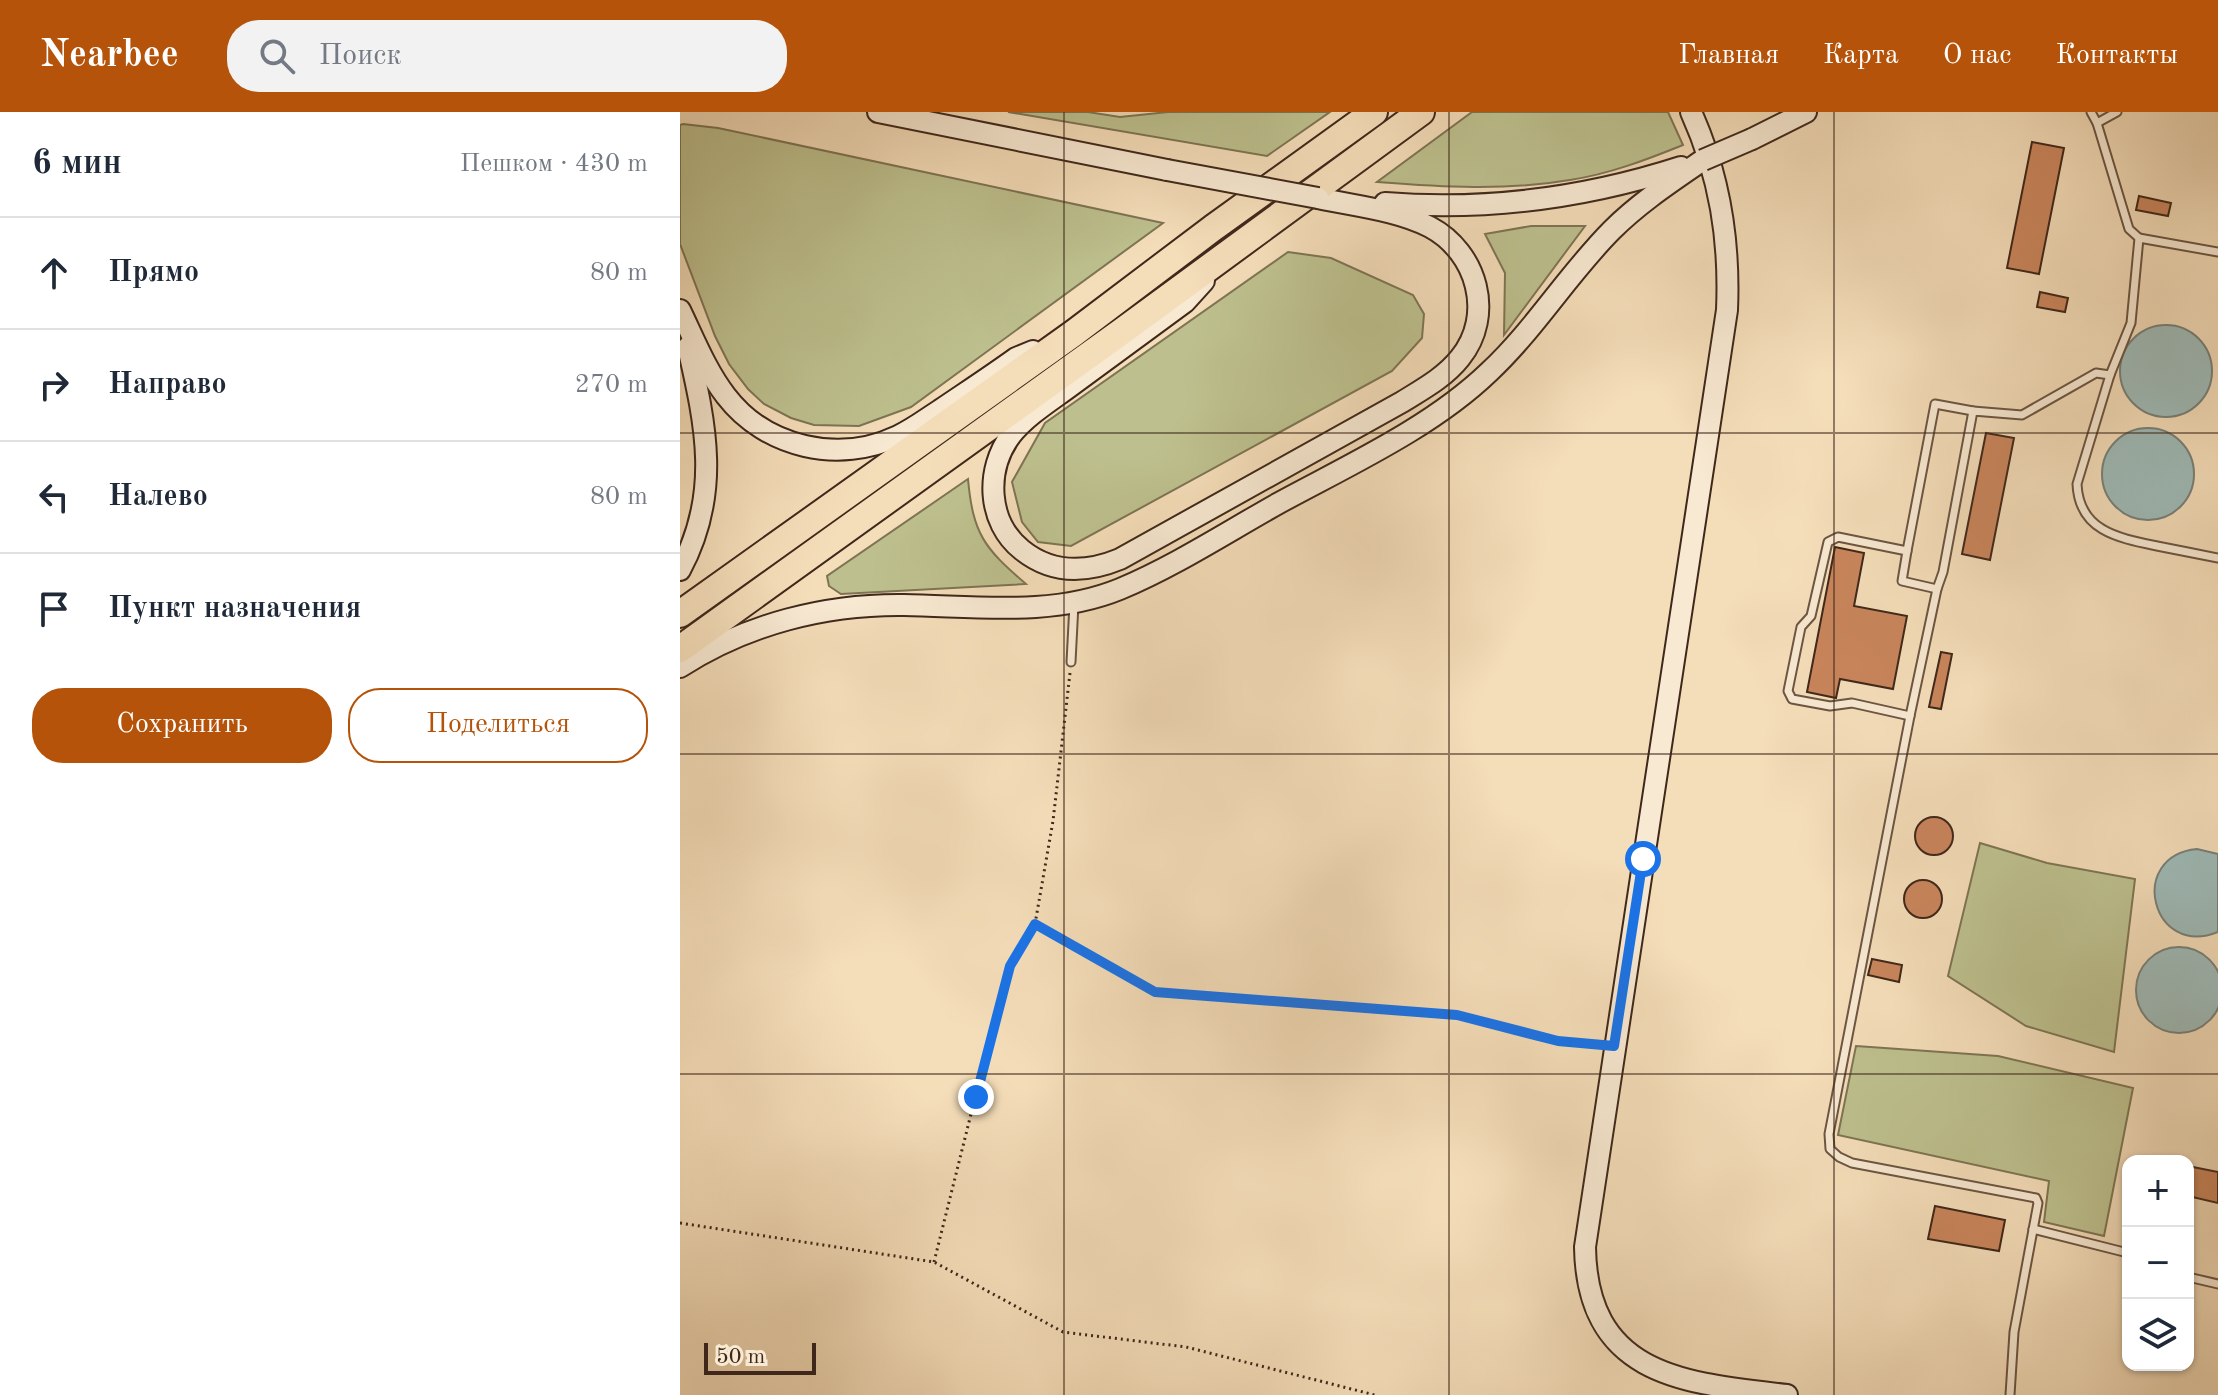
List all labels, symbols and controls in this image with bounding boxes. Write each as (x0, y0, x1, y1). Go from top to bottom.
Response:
search box (227, 20, 787, 92)
icon: search (255, 34, 299, 78)
text: Nearbee (40, 37, 179, 75)
text: Поиск (319, 41, 402, 71)
text: Главная (1678, 42, 1779, 70)
text: Карта (1823, 42, 1899, 70)
text: О нас (1943, 42, 2012, 70)
text: Контакты (2056, 42, 2178, 70)
text: 6 мин (32, 147, 122, 181)
text: Пешком · 430 m (460, 151, 648, 177)
icon: ahead (32, 251, 76, 295)
text: Прямо (108, 258, 199, 288)
text: 80 m (590, 260, 648, 286)
icon: right (32, 363, 76, 407)
text: Направо (108, 370, 227, 400)
text: 270 m (575, 372, 648, 398)
icon: left (32, 475, 76, 519)
text: Налево (108, 482, 208, 512)
text: 80 m (590, 484, 648, 510)
icon: arrive (32, 587, 76, 631)
text: Пункт назначения (108, 594, 361, 624)
button: Сохранить (32, 688, 332, 763)
button: Поделиться (348, 688, 648, 763)
route start (1625, 841, 1661, 877)
route end (958, 1079, 994, 1115)
map controls (2122, 1155, 2194, 1371)
button: + (2122, 1155, 2194, 1227)
button: − (2122, 1227, 2194, 1299)
button: layers (2122, 1299, 2194, 1371)
scale bar (704, 1339, 816, 1375)
text: 50 m (716, 1346, 765, 1368)

